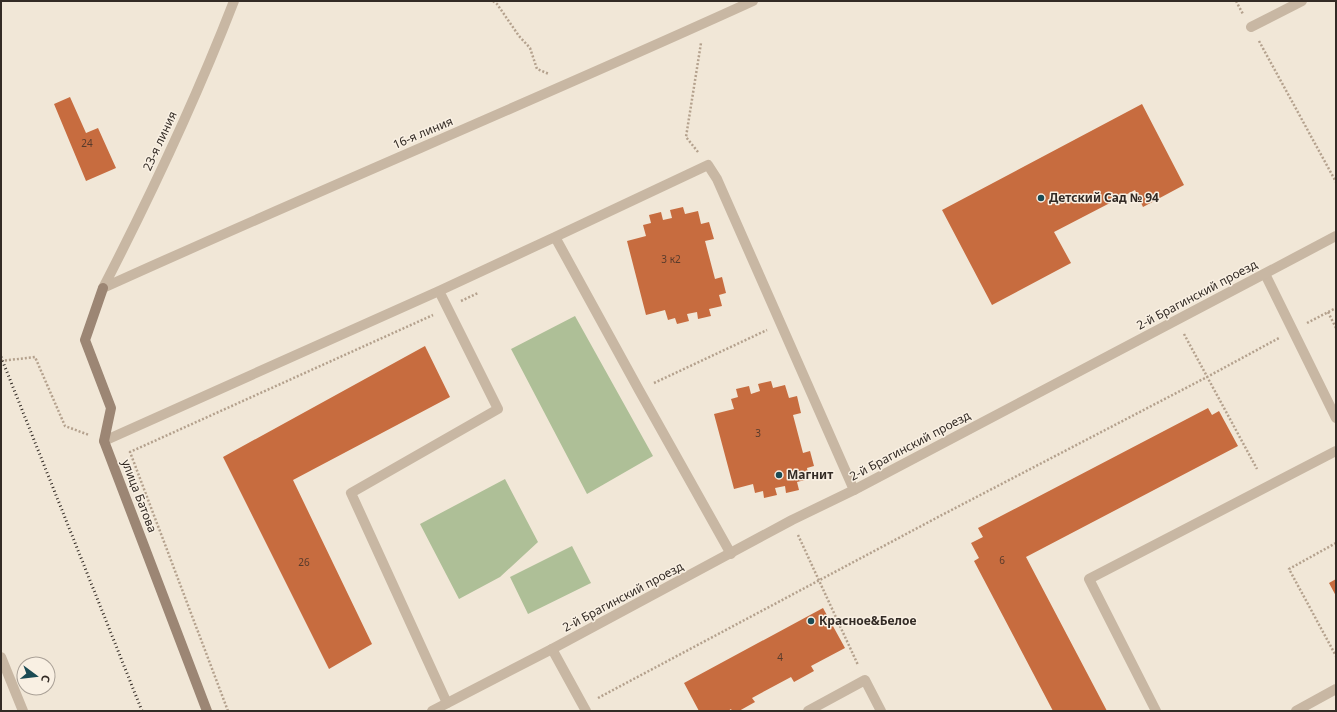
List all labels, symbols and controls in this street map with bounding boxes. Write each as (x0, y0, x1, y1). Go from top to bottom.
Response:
street label: 23-я линия (138, 108, 181, 173)
street label: 16-я линия (390, 112, 456, 153)
house number: 24 (81, 136, 93, 150)
place label: Детский Сад № 94 (1049, 189, 1159, 206)
marker: Детский Сад № 94 (1036, 193, 1046, 203)
house number: 3 к2 (661, 252, 681, 266)
street label: 2-й Брагинский проезд (1133, 255, 1261, 334)
street label: 2-й Брагинский проезд (846, 406, 974, 485)
house number: 3 (755, 426, 761, 440)
street label: улица Батова (118, 457, 161, 535)
place label: Магнит (787, 466, 833, 483)
marker: Магнит (774, 470, 784, 480)
house number: 6 (999, 553, 1005, 567)
house number: 26 (298, 555, 310, 569)
street label: 2-й Брагинский проезд (559, 557, 687, 636)
place label: Красное&Белое (819, 612, 916, 629)
marker: Красное&Белое (806, 616, 816, 626)
house number: 4 (777, 650, 783, 664)
north arrow (16, 656, 56, 696)
text: С (38, 673, 54, 684)

